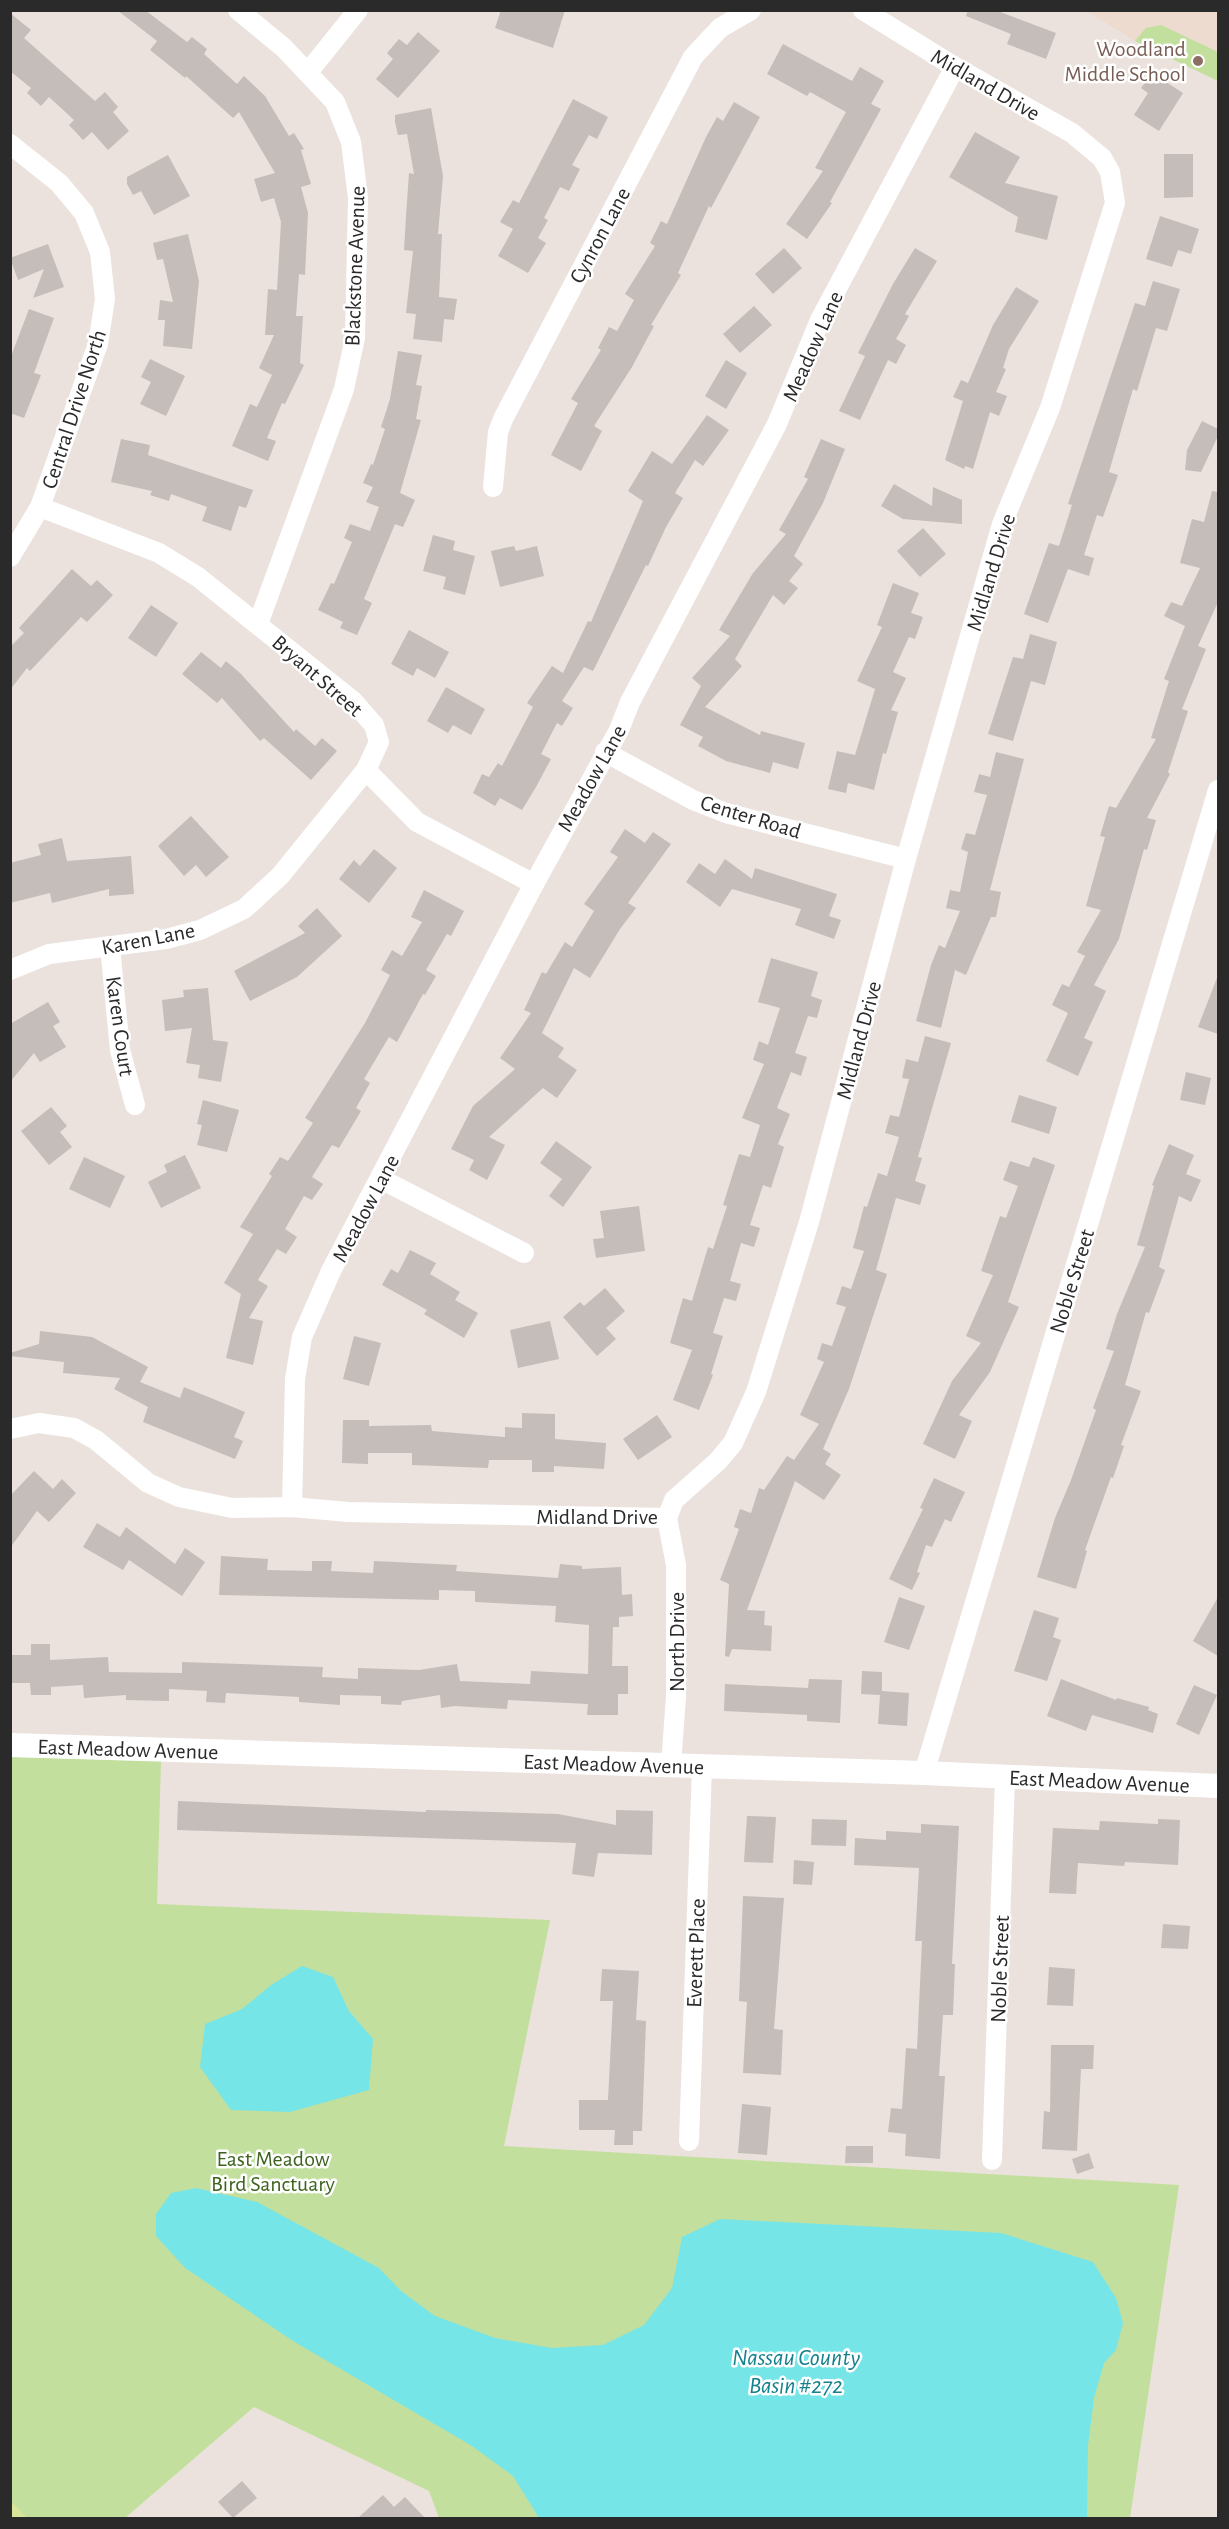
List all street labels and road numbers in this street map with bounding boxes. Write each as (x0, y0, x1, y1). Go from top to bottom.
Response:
street label: Midland Drive (927, 45, 1044, 125)
street label: Cynron Lane (566, 184, 634, 287)
street label: Blackstone Avenue (341, 185, 369, 347)
street label: Meadow Lane (779, 288, 847, 405)
street label: Central Drive North (38, 327, 110, 492)
street label: Midland Drive (963, 511, 1019, 634)
street label: Bryant Street (268, 631, 367, 721)
street label: Meadow Lane (554, 721, 630, 835)
street label: Center Road (698, 791, 804, 843)
street label: Karen Lane (100, 919, 197, 959)
street label: Karen Court (102, 975, 138, 1078)
street label: Midland Drive (833, 979, 885, 1102)
street label: Meadow Lane (328, 1151, 403, 1266)
street label: Noble Street (1046, 1227, 1098, 1336)
street label: Midland Drive (536, 1506, 658, 1528)
street label: North Drive (666, 1592, 688, 1692)
street label: East Meadow Avenue (37, 1736, 219, 1763)
street label: East Meadow Avenue (523, 1751, 704, 1778)
street label: East Meadow Avenue (1008, 1767, 1190, 1797)
street label: Everett Place (683, 1898, 709, 2008)
street label: Noble Street (987, 1915, 1013, 2023)

